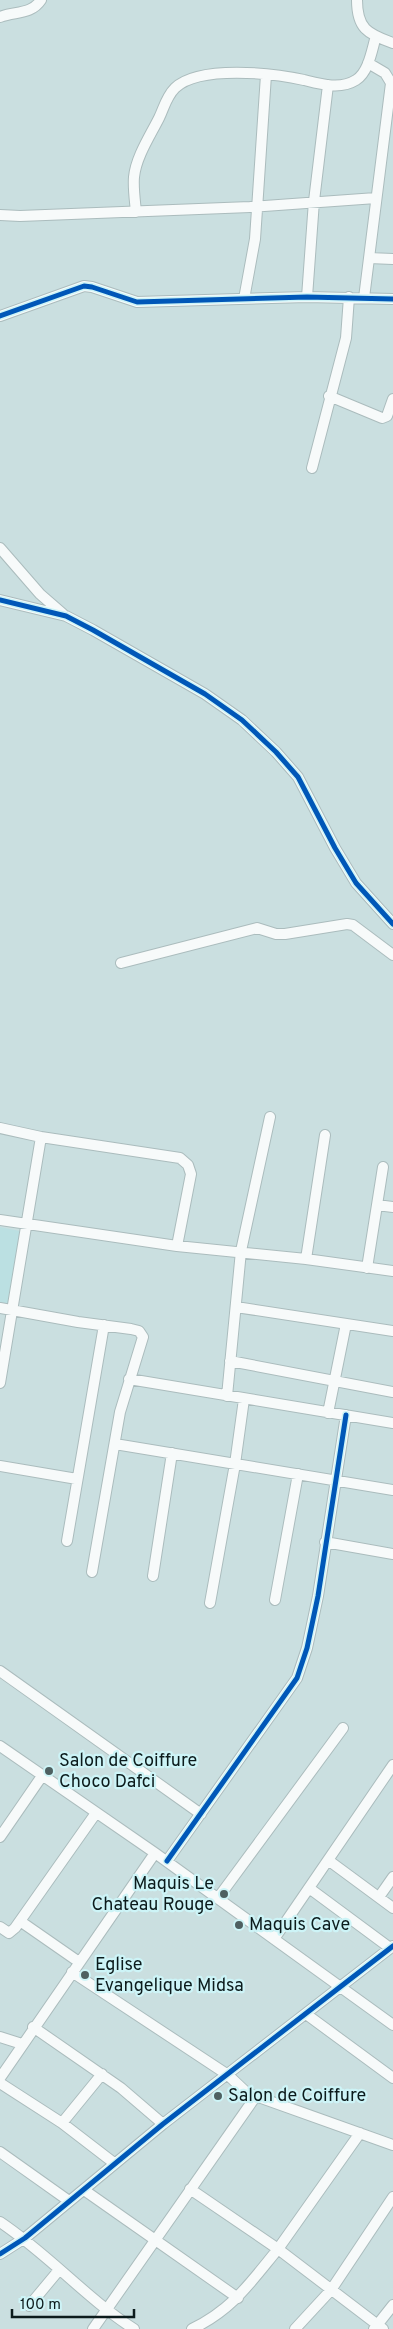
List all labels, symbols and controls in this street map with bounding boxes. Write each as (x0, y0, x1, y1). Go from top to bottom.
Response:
place label: Salon de Coiffure Choco Dafci (59, 1750, 197, 1794)
marker: Salon de Coiffure Choco Dafci (43, 1765, 55, 1777)
place label: Maquis Le Chateau Rouge (92, 1873, 214, 1917)
marker: Maquis Le Chateau Rouge (218, 1888, 230, 1900)
place label: Maquis Cave (249, 1914, 350, 1937)
marker: Maquis Cave (233, 1919, 245, 1931)
place label: Eglise Evangelique Midsa (95, 1954, 244, 1998)
marker: Eglise Evangelique Midsa (79, 1969, 91, 1981)
place label: Salon de Coiffure (228, 2085, 366, 2108)
marker: Salon de Coiffure (212, 2090, 224, 2102)
scale bar (12, 2286, 135, 2318)
text: 100 m (20, 2296, 61, 2315)

